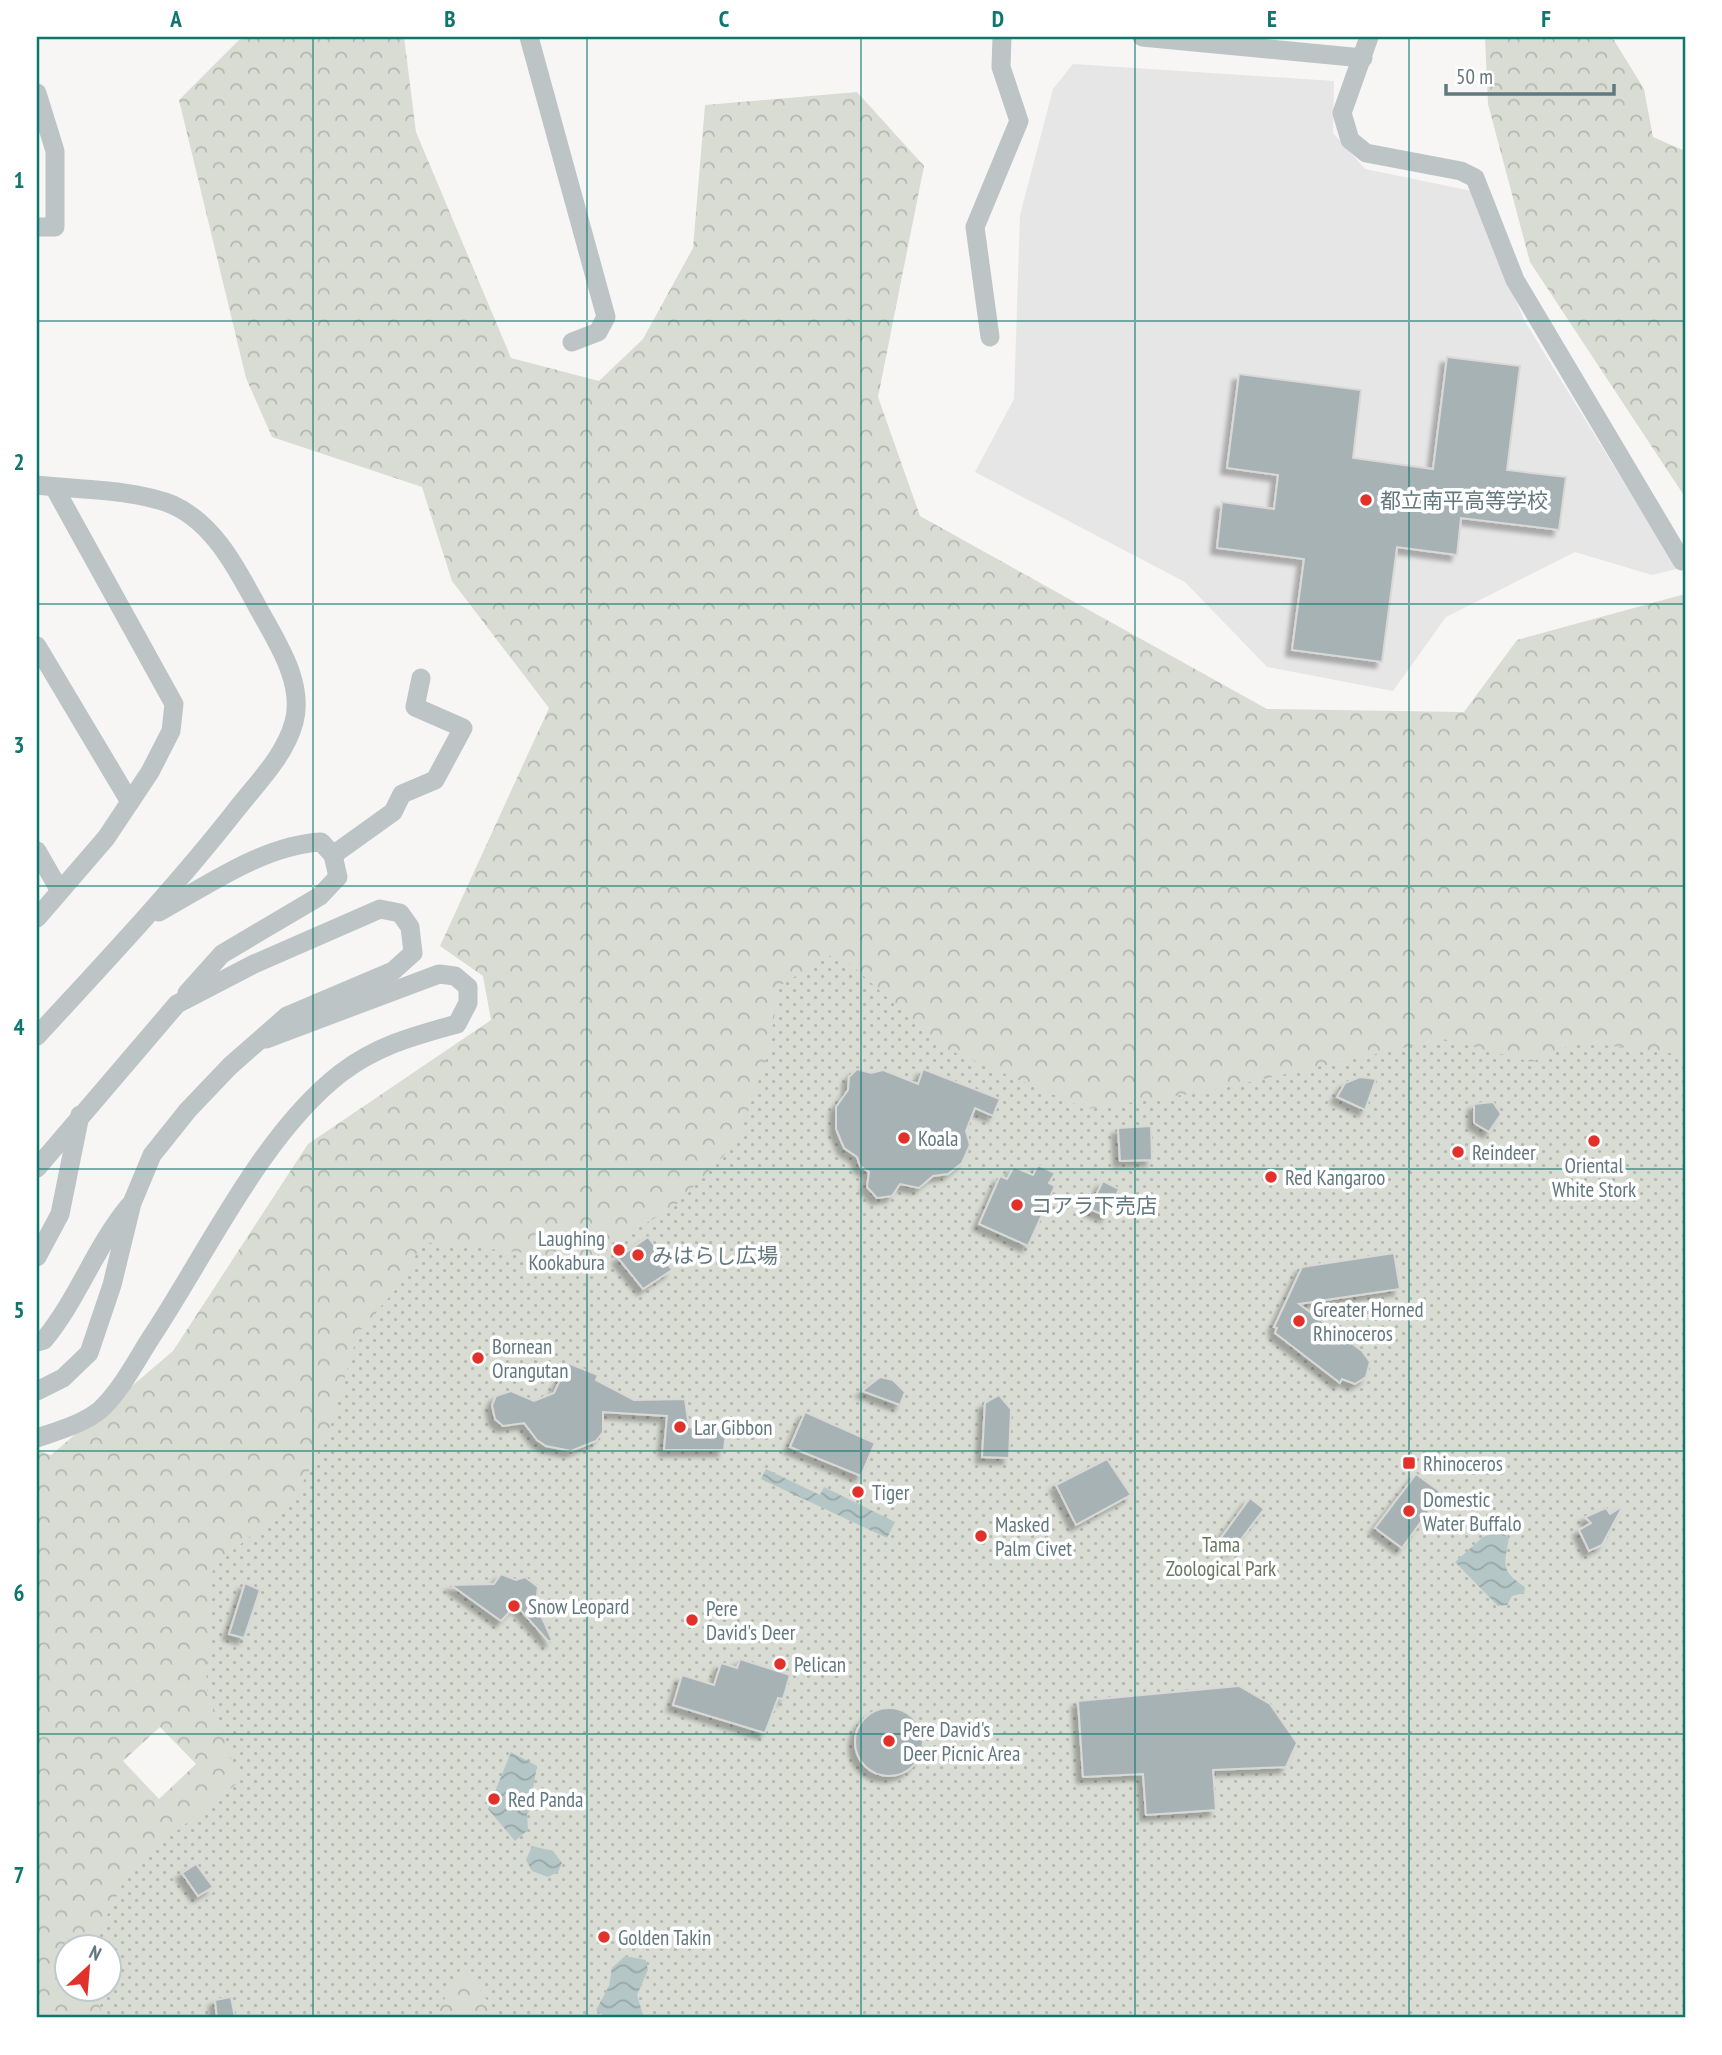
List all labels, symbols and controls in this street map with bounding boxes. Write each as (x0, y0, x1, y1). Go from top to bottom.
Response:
text: A (169, 4, 182, 33)
text: B (444, 4, 456, 33)
text: C (719, 4, 730, 33)
text: D (992, 4, 1004, 33)
text: E (1267, 4, 1277, 33)
text: F (1541, 4, 1551, 33)
scale bar (1446, 52, 1614, 96)
text: 50 m (1456, 63, 1493, 90)
text: 1 (14, 165, 25, 194)
text: 2 (14, 447, 25, 476)
place label: 都立南平高等学校 (1380, 487, 1548, 514)
marker: 都立南平高等学校 (1358, 492, 1374, 508)
text: 3 (14, 730, 25, 759)
text: 4 (14, 1012, 25, 1041)
place label: Koala (918, 1125, 958, 1152)
marker: Koala (896, 1130, 912, 1146)
marker: Oriental White Stork (1586, 1133, 1602, 1149)
place label: Reindeer (1472, 1139, 1536, 1166)
marker: Reindeer (1450, 1144, 1466, 1160)
place label: Oriental White Stork (1552, 1152, 1636, 1203)
place label: Red Kangaroo (1285, 1164, 1385, 1191)
marker: Red Kangaroo (1263, 1169, 1279, 1185)
place label: コアラ下売店 (1031, 1192, 1157, 1219)
marker: コアラ下売店 (1009, 1197, 1025, 1213)
place label: Laughing Kookabura (528, 1225, 605, 1276)
marker: Laughing Kookabura (611, 1242, 627, 1258)
place label: みはらし広場 (652, 1242, 778, 1269)
marker: みはらし広場 (630, 1247, 646, 1263)
text: 5 (14, 1295, 25, 1324)
place label: Greater Horned Rhinoceros (1313, 1296, 1424, 1347)
marker: Greater Horned Rhinoceros (1291, 1313, 1307, 1329)
place label: Bornean Orangutan (492, 1333, 568, 1384)
marker: Bornean Orangutan (470, 1350, 486, 1366)
place label: Lar Gibbon (694, 1414, 772, 1441)
marker: Lar Gibbon (672, 1419, 688, 1435)
place label: Rhinoceros (1423, 1450, 1503, 1477)
marker: Rhinoceros (1401, 1455, 1417, 1471)
place label: Tiger (872, 1479, 910, 1506)
marker: Tiger (850, 1484, 866, 1500)
place label: Domestic Water Buffalo (1423, 1486, 1521, 1537)
marker: Domestic Water Buffalo (1401, 1503, 1417, 1519)
place label: Masked Palm Civet (995, 1511, 1072, 1562)
marker: Masked Palm Civet (973, 1528, 989, 1544)
park label: Tama Zoological Park (1166, 1531, 1276, 1582)
text: 6 (14, 1578, 25, 1607)
place label: Snow Leopard (528, 1593, 629, 1620)
place label: Pere David's Deer (706, 1595, 796, 1646)
marker: Snow Leopard (506, 1598, 522, 1614)
marker: Pere David's Deer (684, 1612, 700, 1628)
place label: Pelican (794, 1651, 846, 1678)
marker: Pelican (772, 1656, 788, 1672)
place label: Pere David's Deer Picnic Area (903, 1716, 1020, 1767)
marker: Pere David's Deer Picnic Area (881, 1733, 897, 1749)
place label: Red Panda (508, 1786, 584, 1813)
marker: Red Panda (486, 1791, 502, 1807)
text: 7 (14, 1860, 25, 1889)
place label: Golden Takin (618, 1924, 711, 1951)
marker: Golden Takin (596, 1929, 612, 1945)
north arrow (52, 1932, 122, 2002)
text: N (86, 1940, 105, 1966)

